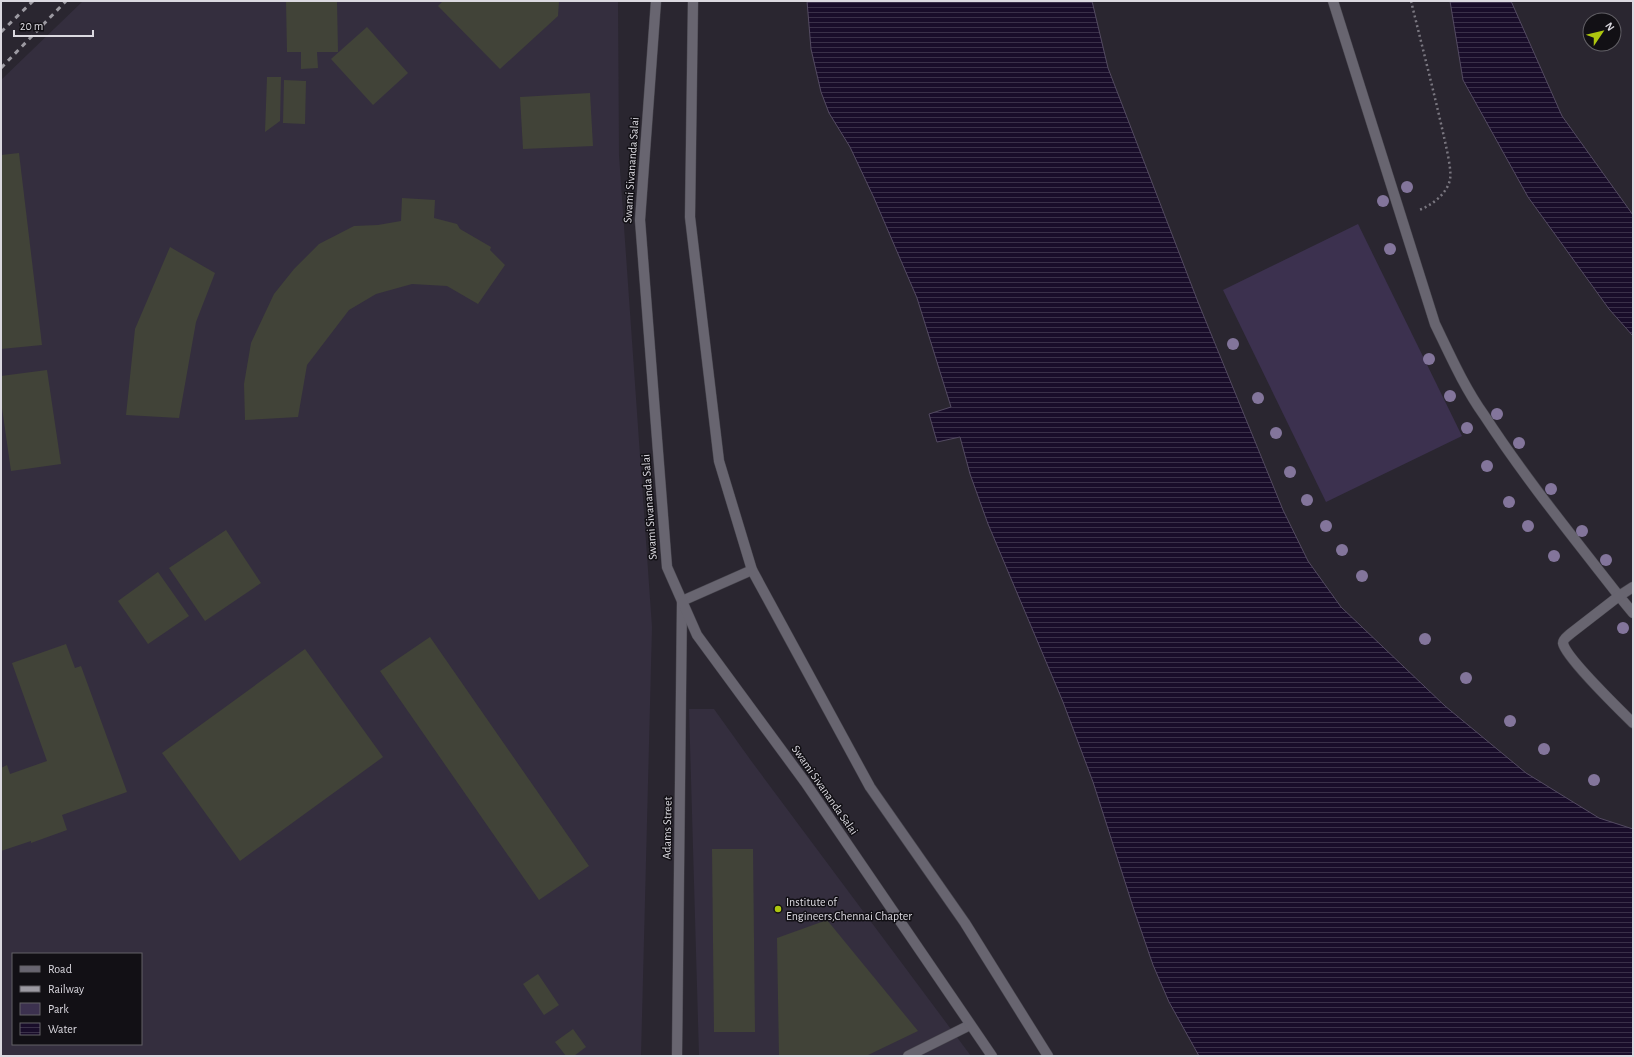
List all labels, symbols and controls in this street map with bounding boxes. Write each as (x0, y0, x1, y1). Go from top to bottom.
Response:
scale bar (14, 12, 93, 38)
north arrow (1582, 12, 1622, 52)
text: 20 m (20, 20, 43, 32)
text: N (1603, 20, 1616, 33)
street label: Swami Sivananda Salai (621, 117, 641, 223)
street label: Swami Sivananda Salai (639, 454, 659, 560)
street label: Swami Sivananda Salai (790, 743, 860, 837)
street label: Adams Street (660, 796, 674, 859)
place label: Institute of Engineers,Chennai Chapter (786, 896, 912, 922)
marker: Institute of Engineers,Chennai Chapter (773, 904, 783, 914)
legend (12, 953, 142, 1045)
text: Road (48, 963, 72, 975)
text: Railway (48, 983, 84, 996)
text: Park (48, 1003, 69, 1015)
text: Water (48, 1023, 77, 1035)

